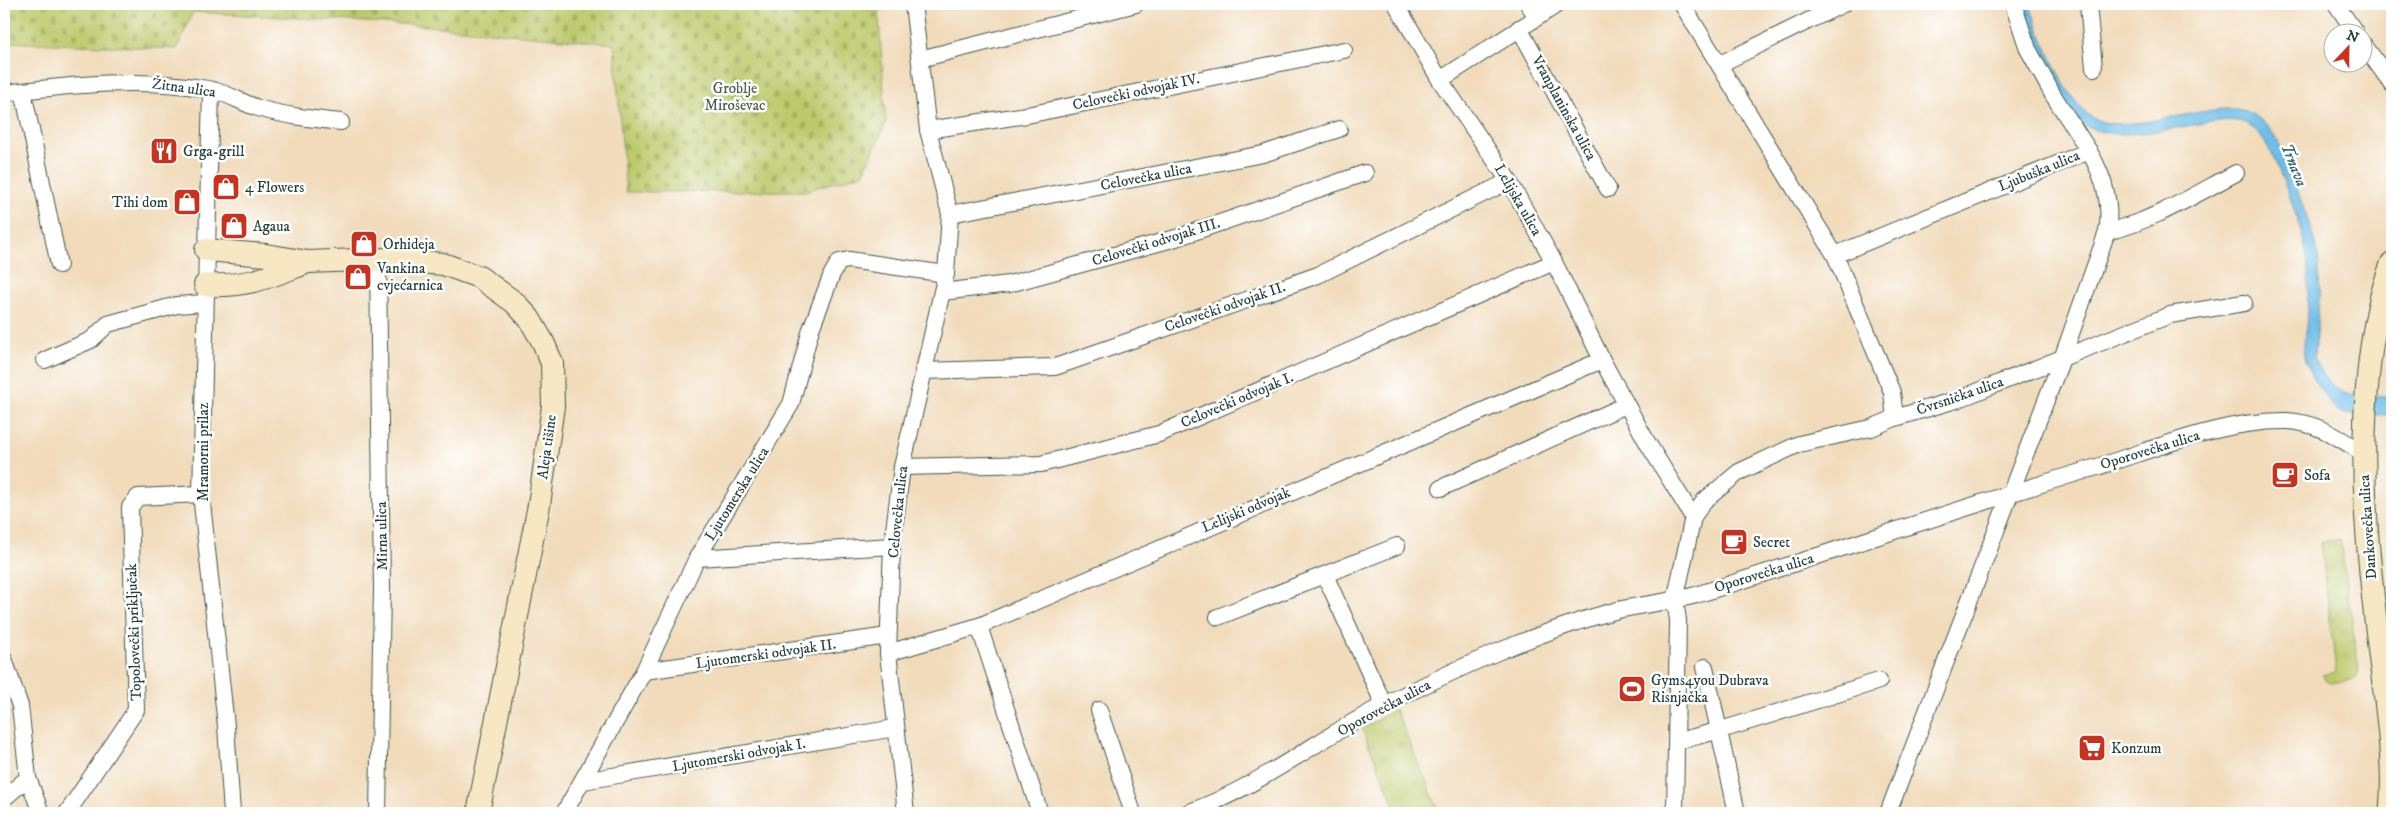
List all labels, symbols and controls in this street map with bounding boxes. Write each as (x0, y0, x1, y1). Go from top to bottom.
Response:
north arrow (2324, 22, 2374, 72)
text: N (2344, 26, 2362, 48)
street label: Vranplaninska ulica (1527, 51, 1601, 164)
street label: Celovečki odvojak IV. (1071, 69, 1201, 115)
street label: Žitna ulica (151, 74, 218, 102)
park label: Groblje Miroševac (704, 79, 766, 115)
restaurant icon: Grga-grill (149, 136, 179, 166)
water label: Trnava (2276, 140, 2312, 190)
place label: Grga-grill (183, 142, 245, 161)
street label: Ljubuška ulica (1995, 146, 2083, 196)
street label: Celovečka ulica (1099, 159, 1194, 195)
street label: Lelijska ulica (1490, 161, 1546, 240)
shop icon: 4 Flowers (211, 172, 241, 202)
place label: 4 Flowers (245, 178, 304, 197)
shop icon: Tihi dom (172, 187, 202, 217)
place label: Tihi dom (112, 193, 168, 212)
shop icon: Agaua (219, 211, 249, 241)
street label: Celovečki odvojak III. (1090, 213, 1222, 271)
place label: Agaua (253, 217, 290, 236)
shop icon: Orhideja (349, 229, 379, 259)
place label: Orhideja (383, 235, 435, 254)
place label: Vankina cvjećarnica (376, 259, 443, 295)
shop icon: Vankina cvjećarnica (343, 262, 373, 292)
street label: Celovečki odvojak II. (1162, 277, 1288, 337)
street label: Celovečki odvojak I. (1178, 368, 1296, 432)
street label: Čvrsnička ulica (1914, 371, 2007, 420)
street label: Mramorni prilaz (194, 402, 213, 501)
street label: Aleja tišine (533, 414, 561, 480)
street label: Oporovečka ulica (2098, 426, 2203, 474)
street label: Ljutomerska ulica (701, 443, 774, 545)
cafe icon: Sofa (2270, 460, 2300, 490)
street label: Celovečka ulica (884, 464, 912, 559)
place label: Sofa (2304, 466, 2331, 485)
street label: Dankovečka ulica (2355, 474, 2381, 580)
street label: Lelijski odvojak (1199, 483, 1294, 537)
street label: Mirna ulica (372, 501, 392, 571)
cafe icon: Secret (1719, 527, 1749, 557)
place label: Secret (1753, 533, 1790, 552)
street label: Oporovečka ulica (1712, 549, 1817, 597)
street label: Topolovečki priključak (122, 563, 146, 701)
street label: Ljutomerski odvojak II. (695, 635, 837, 673)
place label: Gyms4you Dubrava Risnjačka (1651, 671, 1769, 707)
sports icon: Gyms4you Dubrava Risnjačka (1617, 674, 1647, 704)
street label: Oporovečka ulica (1334, 675, 1434, 741)
supermarket icon: Konzum (2077, 733, 2107, 763)
street label: Ljutomerski odvojak I. (671, 734, 807, 776)
place label: Konzum (2111, 739, 2162, 758)

